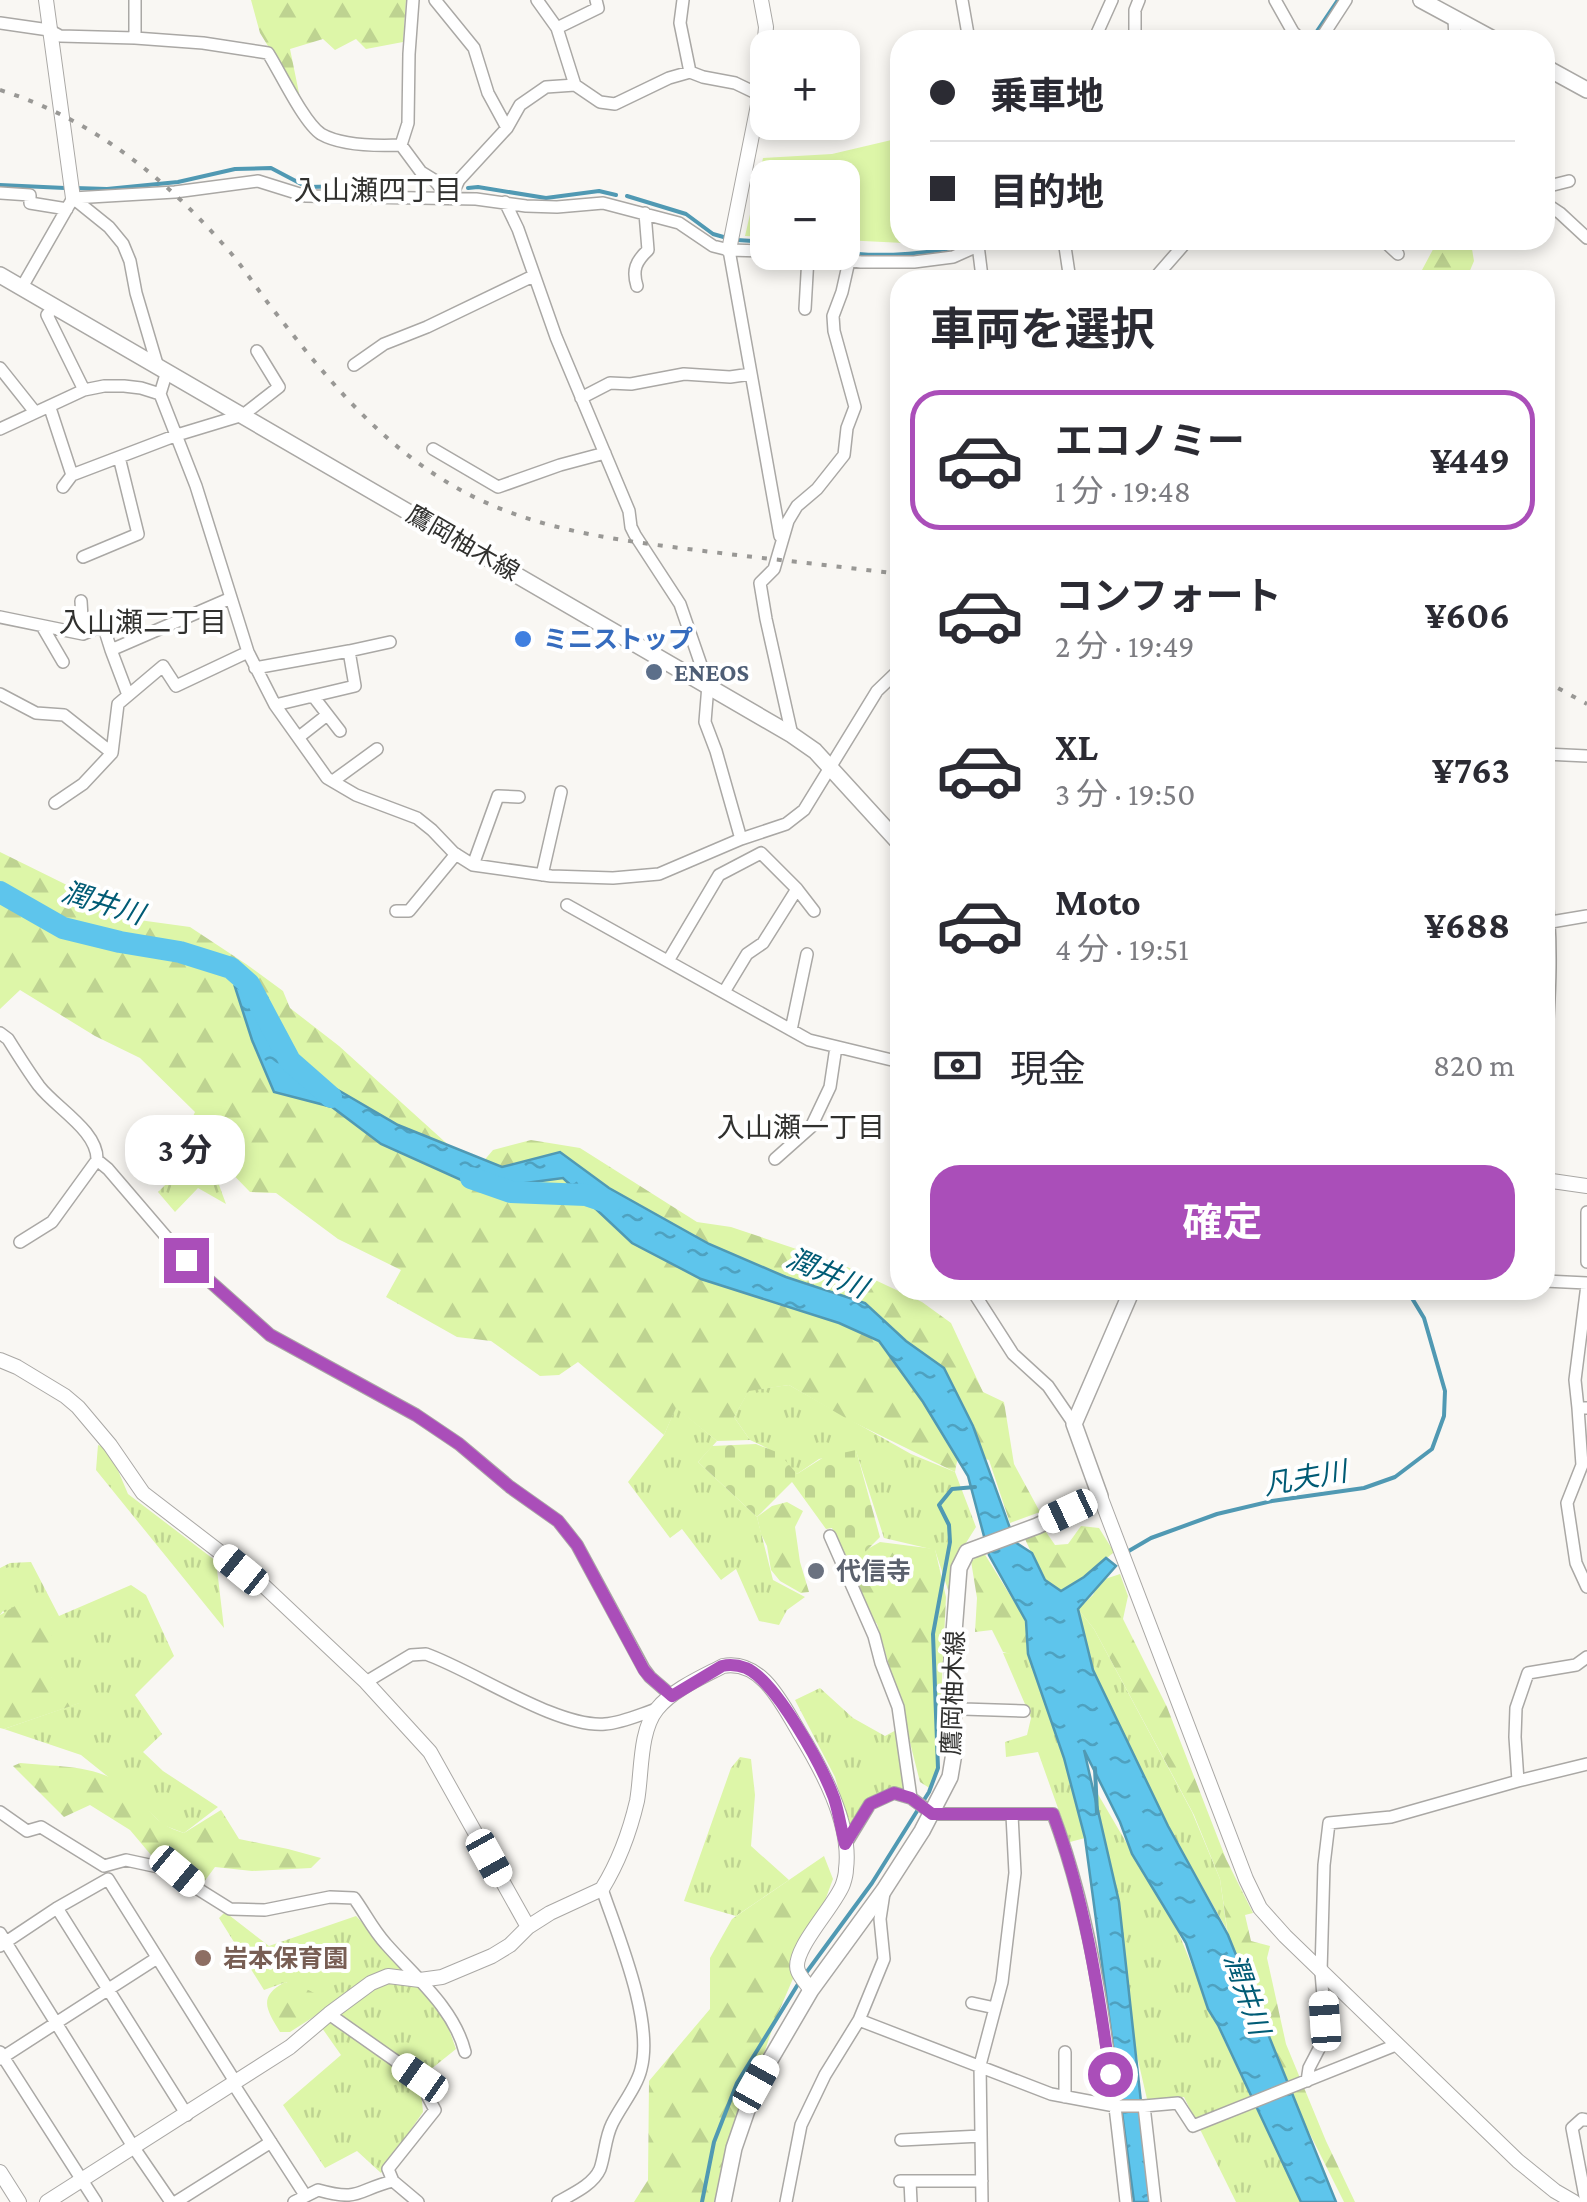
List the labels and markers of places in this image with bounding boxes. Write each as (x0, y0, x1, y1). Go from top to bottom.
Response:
place label: ミニストップ (543, 626, 693, 653)
marker: ミニストップ (512, 628, 534, 650)
place label: ENEOS (674, 659, 749, 686)
marker: ENEOS (643, 661, 665, 683)
place label: 代信寺 (836, 1558, 911, 1585)
marker: 代信寺 (805, 1560, 827, 1582)
place label: 岩本保育園 (223, 1945, 348, 1972)
marker: 岩本保育園 (192, 1947, 214, 1969)

